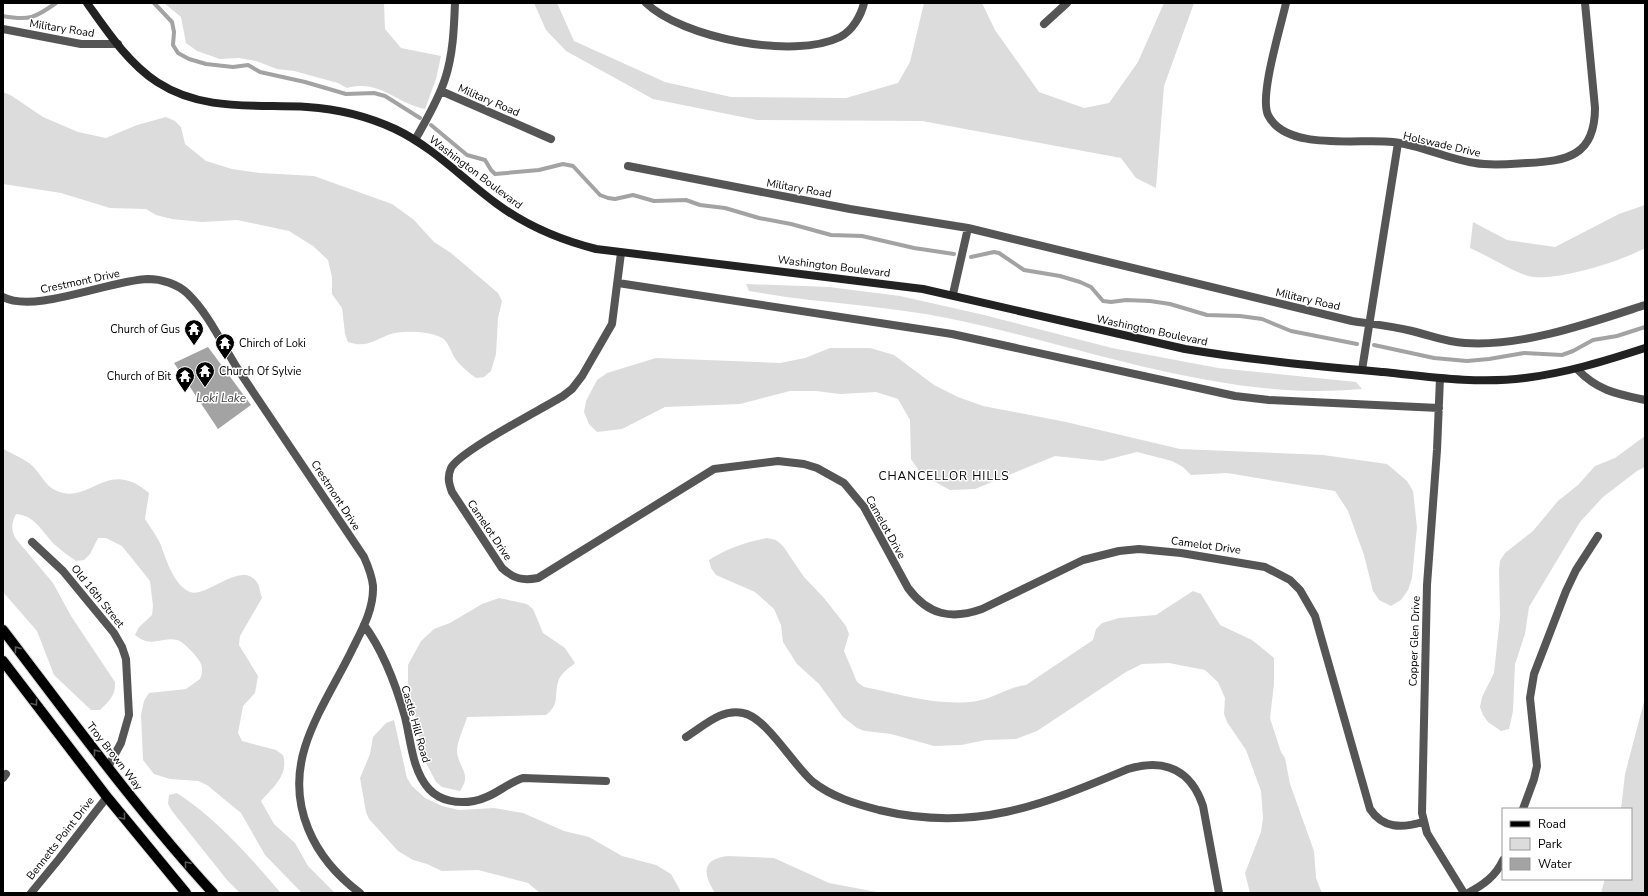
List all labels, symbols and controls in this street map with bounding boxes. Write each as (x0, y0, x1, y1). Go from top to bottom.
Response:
street label: Military Road (28, 16, 96, 41)
street label: Military Road (456, 81, 522, 120)
street label: Holswade Drive (1402, 128, 1482, 161)
street label: Washington Boulevard (426, 132, 526, 213)
street label: Military Road (765, 175, 833, 202)
street label: Washington Boulevard (777, 252, 891, 281)
street label: Crestmont Drive (39, 266, 121, 297)
street label: Military Road (1274, 285, 1342, 314)
street label: Washington Boulevard (1095, 311, 1209, 350)
temple icon: Church of Gus (183, 318, 205, 346)
place label: Church of Gus (110, 322, 180, 337)
temple icon: Chirch of Loki (214, 332, 236, 360)
place label: Chirch of Loki (239, 336, 306, 351)
temple icon: Church Of Sylvie (194, 360, 216, 388)
place label: Church Of Sylvie (219, 364, 301, 379)
temple icon: Church of Bit (174, 365, 196, 393)
place label: Church of Bit (107, 369, 171, 384)
water label: Loki Lake (196, 390, 247, 406)
street label: Crestmont Drive (307, 457, 364, 533)
district label: CHANCELLOR HILLS (878, 468, 1010, 484)
street label: Camelot Drive (862, 493, 909, 562)
street label: Camelot Drive (464, 497, 516, 564)
street label: Camelot Drive (1170, 533, 1242, 558)
street label: Old 16th Street (68, 562, 128, 631)
street label: Copper Glen Drive (1405, 595, 1424, 687)
one-way arrow (15, 646, 22, 653)
street label: Castle Hill Road (397, 684, 434, 765)
one-way arrow (30, 698, 37, 705)
street label: Troy Brown Way (83, 719, 146, 794)
one-way arrow (94, 750, 101, 757)
street label: Bennetts Point Drive (23, 794, 98, 883)
legend (1502, 808, 1632, 880)
one-way arrow (119, 812, 126, 819)
text: Road (1538, 816, 1566, 832)
text: Park (1538, 836, 1563, 852)
text: Water (1538, 856, 1572, 872)
one-way arrow (184, 861, 192, 869)

